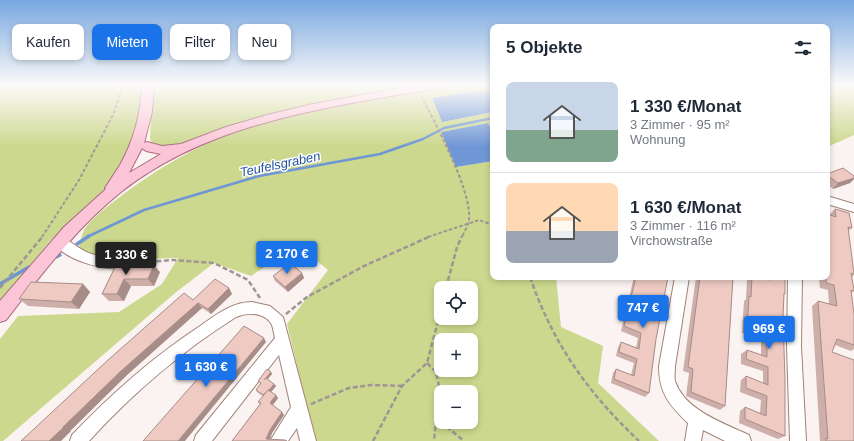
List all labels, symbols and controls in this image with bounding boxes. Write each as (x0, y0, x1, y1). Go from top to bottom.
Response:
chip: Kaufen (12, 24, 84, 60)
chip: Mieten (92, 24, 162, 60)
chip: Filter (170, 24, 230, 60)
chip: Neu (238, 24, 291, 60)
icon: filters (792, 37, 814, 59)
text: 5 Objekte (506, 38, 583, 57)
text: 1 330 €/Monat (630, 97, 742, 116)
icon: home (538, 98, 586, 146)
text: 3 Zimmer · 95 m² (630, 117, 730, 132)
text: Wohnung (630, 132, 685, 147)
water label: Teufelsgraben (238, 148, 322, 180)
text: 1 630 €/Monat (630, 198, 742, 217)
icon: home (538, 199, 586, 247)
text: 3 Zimmer · 116 m² (630, 218, 736, 233)
text: Virchowstraße (630, 233, 713, 248)
pin: 2 170 € (250, 241, 324, 275)
pin: 1 330 € (89, 242, 163, 276)
text: 2 170 € (265, 246, 309, 261)
text: 1 330 € (104, 247, 148, 262)
map controls (434, 281, 478, 429)
button: locate (434, 281, 478, 325)
pin: 747 € (615, 295, 671, 329)
text: 747 € (627, 300, 659, 315)
pin: 969 € (741, 316, 797, 350)
text: 969 € (753, 321, 785, 336)
button: + (434, 333, 478, 377)
pin: 1 630 € (169, 354, 243, 388)
text: 1 630 € (184, 359, 228, 374)
button: − (434, 385, 478, 429)

